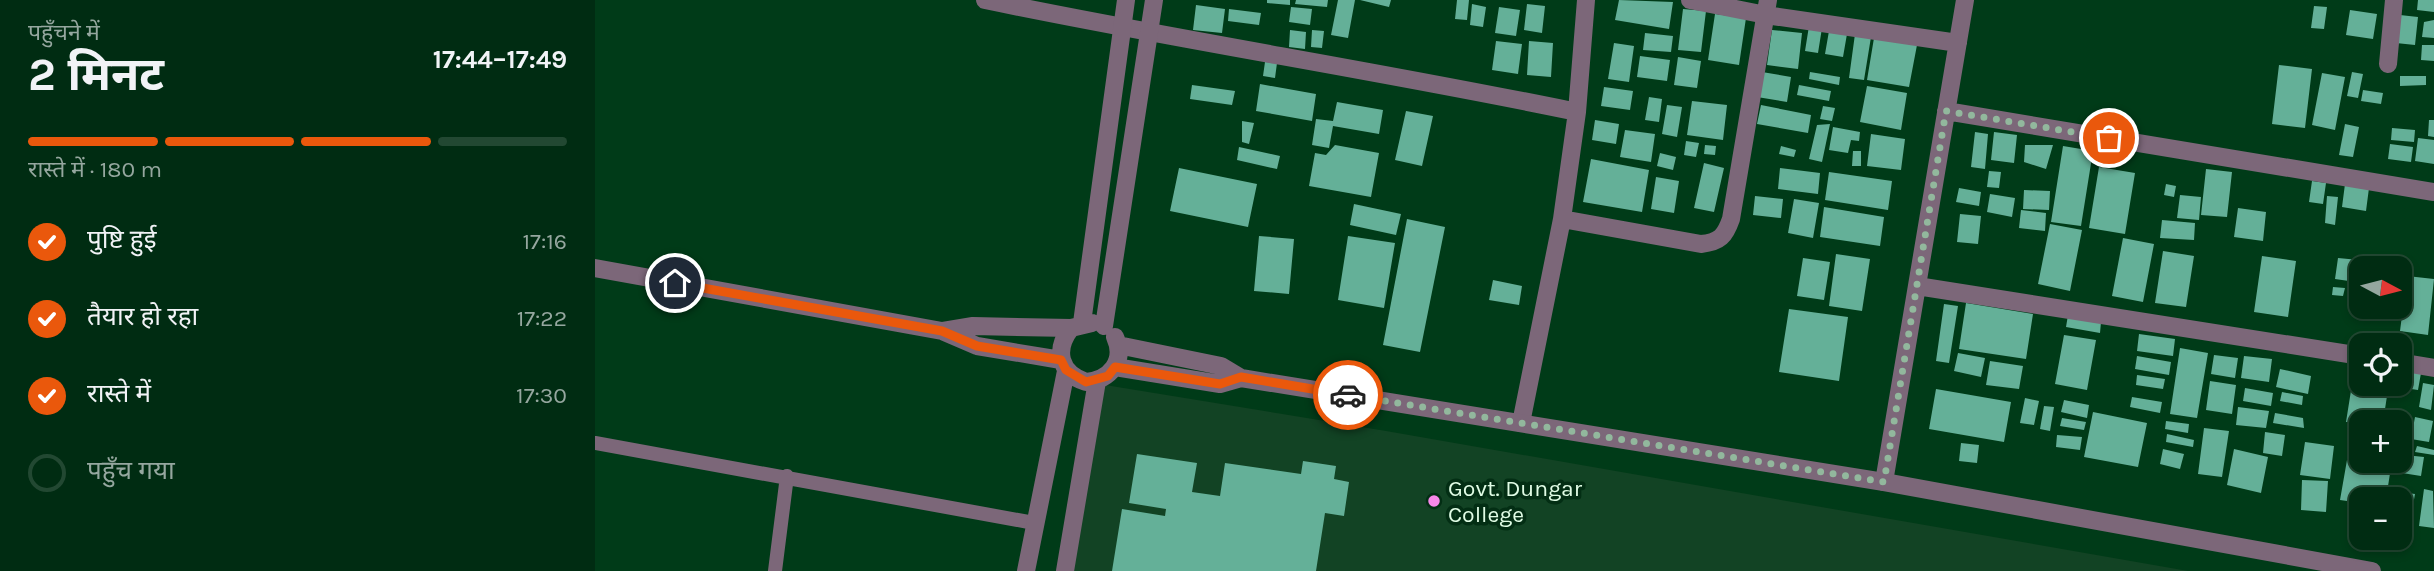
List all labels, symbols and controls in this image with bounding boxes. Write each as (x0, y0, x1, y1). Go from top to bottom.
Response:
text: पहुँचने में (28, 19, 100, 46)
text: 17:44–17:49 (433, 44, 567, 75)
text: 2 मिनट (28, 48, 164, 102)
pin (2079, 108, 2139, 168)
icon: bag (2090, 119, 2128, 157)
text: रास्ते में · 180 m (28, 156, 162, 183)
icon: check (28, 223, 66, 261)
text: पुष्टि हुई (87, 224, 156, 255)
text: 17:16 (523, 228, 567, 255)
pin (645, 253, 705, 313)
north arrow (2349, 256, 2411, 318)
map controls (2349, 256, 2412, 550)
icon: home (656, 264, 694, 302)
icon: check (28, 300, 66, 338)
text: तैयार हो रहा (87, 301, 198, 332)
text: 17:22 (517, 305, 567, 332)
button: locate (2349, 333, 2412, 396)
courier (1313, 360, 1383, 430)
icon: car (1329, 376, 1367, 414)
icon: check (28, 377, 66, 415)
text: रास्ते में (87, 378, 151, 409)
text: 17:30 (516, 382, 567, 409)
button: + (2349, 410, 2412, 473)
text: पहुँच गया (87, 455, 175, 486)
place label: Govt. Dungar College (1448, 475, 1583, 528)
button: − (2349, 487, 2412, 550)
marker: Govt. Dungar College (1426, 493, 1442, 509)

